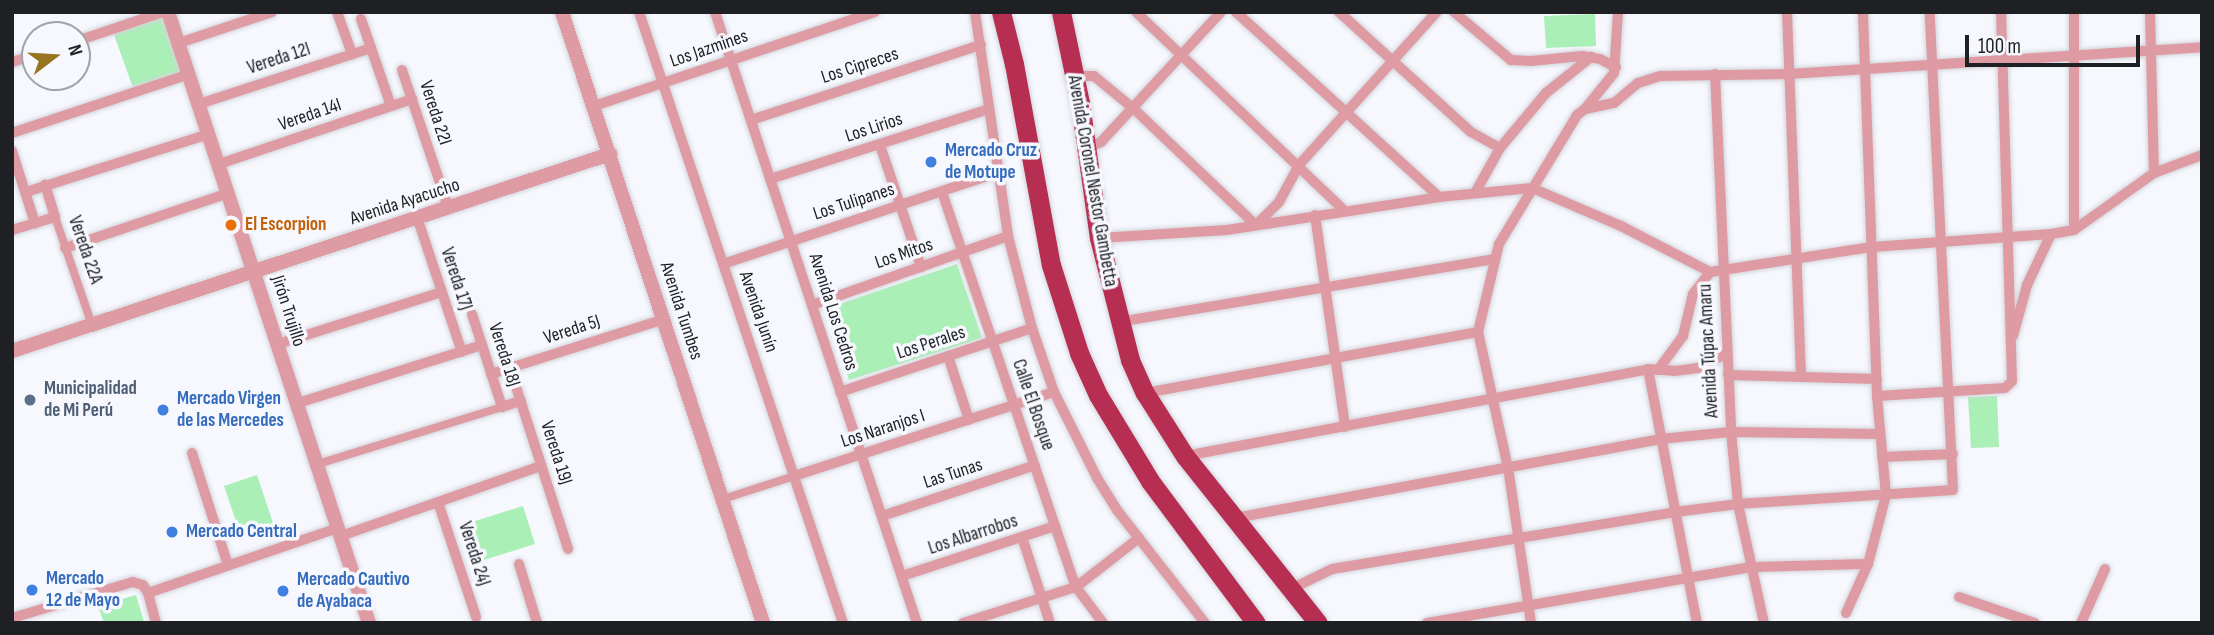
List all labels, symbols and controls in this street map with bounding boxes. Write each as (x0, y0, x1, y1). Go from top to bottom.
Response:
north arrow (21, 21, 91, 91)
scale bar (1969, 21, 2144, 65)
street label: Los Jazmines (667, 25, 751, 73)
text: 100 m (1978, 34, 2021, 59)
street label: Vereda 12I (244, 38, 314, 80)
text: N (62, 42, 87, 59)
street label: Los Cipreces (818, 43, 902, 89)
street label: Avenida Coronel Nestor Gambetta (1062, 74, 1122, 288)
street label: Vereda 22I (414, 78, 456, 148)
street label: Vereda 14I (276, 94, 344, 136)
street label: Los Lirios (843, 108, 905, 148)
place label: Mercado Cruz de Motupe (945, 140, 1037, 184)
marker: Mercado Cruz de Motupe (923, 154, 939, 170)
street label: Avenida Ayacucho (347, 174, 463, 230)
street label: Los Tulipanes (811, 178, 897, 226)
street label: Vereda 22A (63, 213, 107, 287)
place label: El Escorpion (245, 214, 327, 236)
marker: El Escorpion (223, 217, 239, 233)
street label: Los Mitos (872, 234, 936, 274)
street label: Vereda 17J (435, 245, 477, 313)
street label: Avenida Los Cedros (803, 251, 863, 373)
street label: Avenida Tumbes (654, 259, 708, 363)
street label: Avenida Junín (733, 268, 783, 356)
street label: Jirón Trujillo (266, 273, 310, 349)
street label: Avenida Túpac Amaru (1694, 283, 1724, 419)
street label: Vereda 5J (541, 310, 603, 350)
street label: Vereda 18J (483, 320, 525, 390)
street label: Los Perales (894, 321, 968, 365)
street label: Calle El Bosque (1007, 356, 1059, 454)
place label: Municipalidad de Mi Perú (44, 378, 137, 422)
place label: Mercado Virgen de las Mercedes (177, 388, 284, 432)
marker: Municipalidad de Mi Perú (22, 392, 38, 408)
marker: Mercado Virgen de las Mercedes (155, 402, 171, 418)
street label: Los Naranjos I (838, 405, 928, 453)
street label: Vereda 19J (535, 418, 577, 488)
street label: Las Tunas (921, 454, 985, 494)
street label: Los Albarrobos (925, 510, 1021, 560)
street label: Vereda 24J (453, 519, 495, 589)
place label: Mercado Central (186, 521, 297, 543)
marker: Mercado Central (164, 524, 180, 540)
place label: Mercado 12 de Mayo (46, 568, 120, 612)
place label: Mercado Cautivo de Ayabaca (297, 569, 410, 613)
marker: Mercado 12 de Mayo (24, 582, 40, 598)
marker: Mercado Cautivo de Ayabaca (275, 583, 291, 599)

